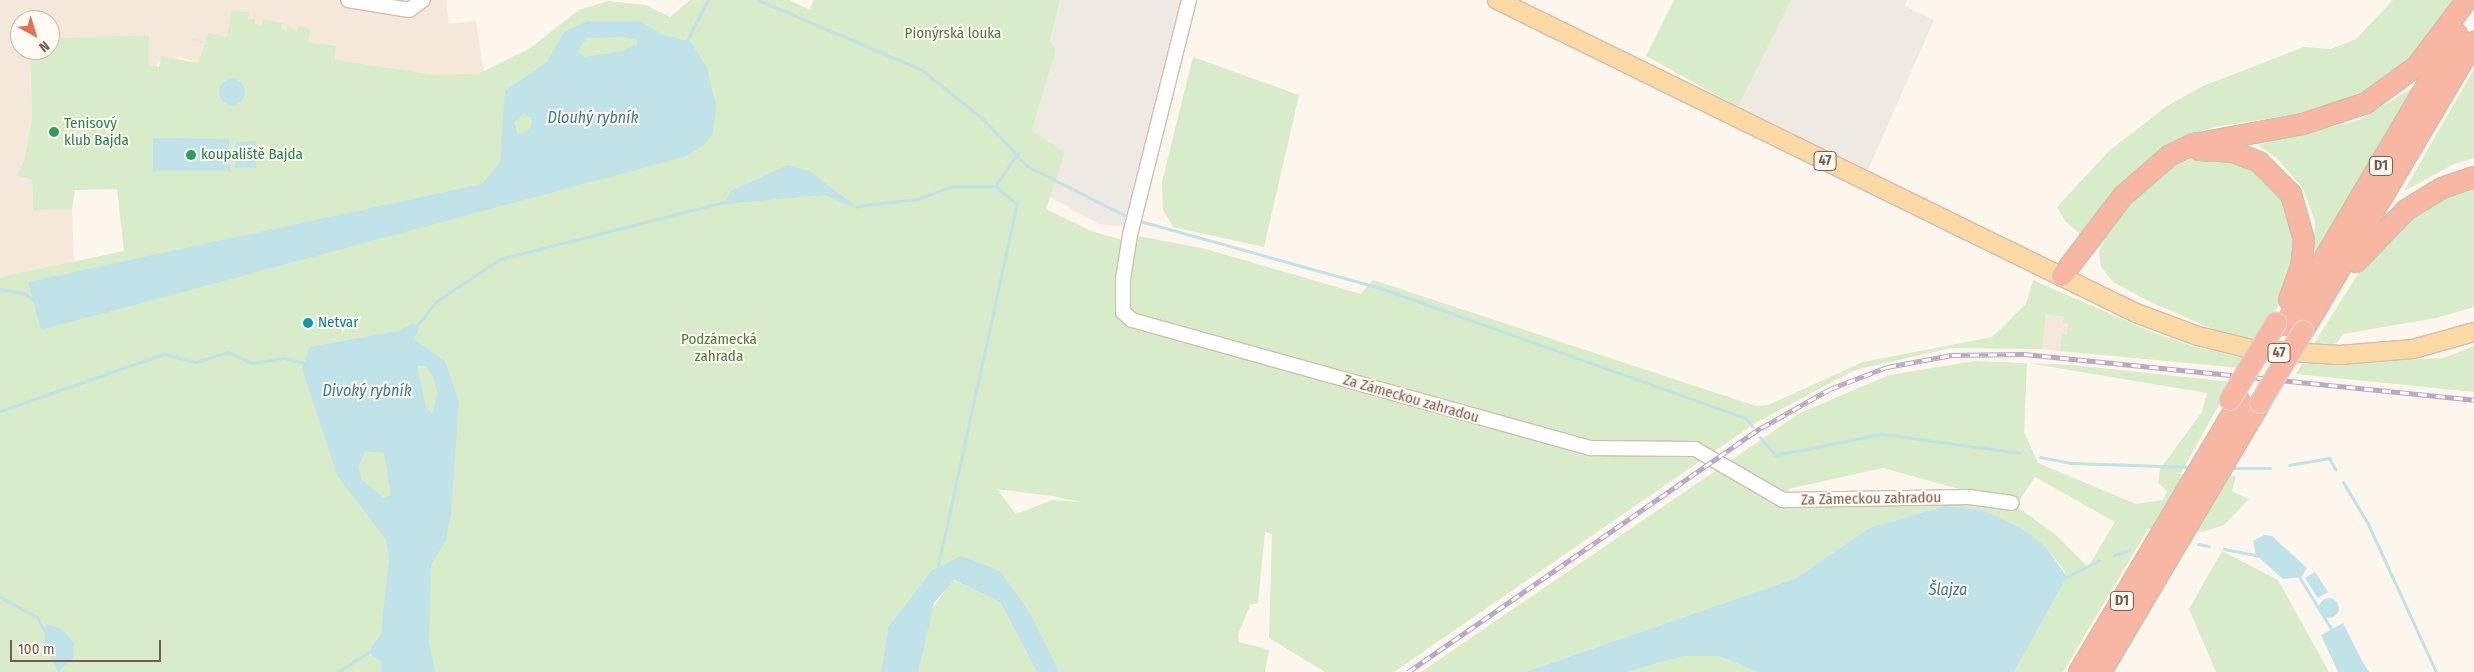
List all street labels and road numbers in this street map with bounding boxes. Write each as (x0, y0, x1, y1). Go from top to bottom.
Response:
road number: 47 (1812, 150, 1838, 172)
road number: D1 (2368, 154, 2394, 178)
road number: 47 (2266, 342, 2292, 364)
street label: Za Zámeckou zahradou (1341, 371, 1481, 427)
street label: Za Zámeckou zahradou (1801, 489, 1941, 509)
road number: D1 (2110, 590, 2134, 612)

